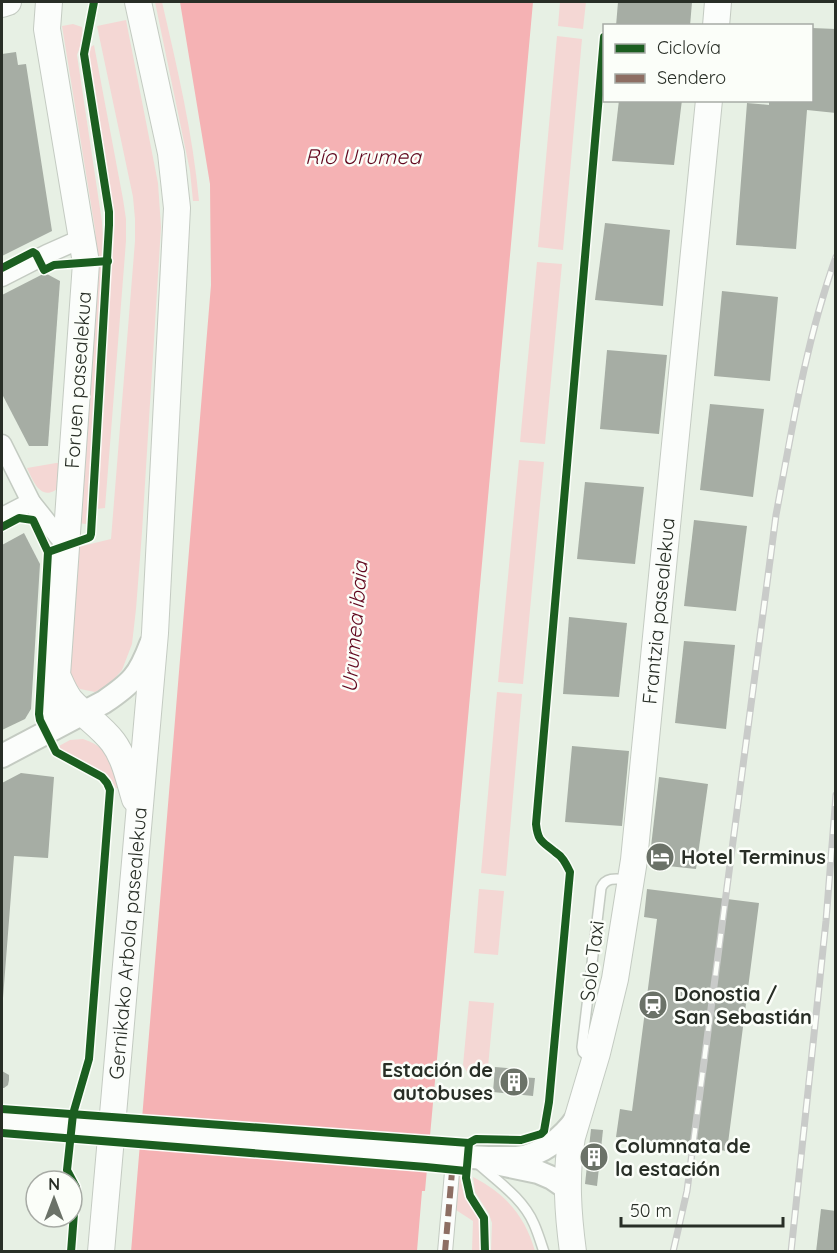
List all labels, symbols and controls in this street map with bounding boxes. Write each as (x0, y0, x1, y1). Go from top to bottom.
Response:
legend (603, 24, 813, 102)
text: Ciclovía (657, 36, 721, 59)
text: Sendero (657, 66, 726, 89)
water label: Río Urumea (305, 143, 422, 169)
street label: Foruen pasealekua (59, 291, 96, 469)
street label: Frantzia pasealekua (636, 516, 680, 705)
water label: Urumea ibaia (335, 559, 373, 694)
street label: Gernikako Arbola pasealekua (103, 806, 152, 1080)
hotel icon: Hotel Terminus (644, 841, 676, 873)
place label: Hotel Terminus (681, 844, 826, 869)
street label: Solo Taxi (574, 919, 609, 1003)
place label: Donostia / San Sebastián (674, 981, 812, 1029)
station icon: Donostia / San Sebastián (637, 989, 669, 1021)
place label: Estación de autobuses (382, 1057, 493, 1105)
building icon: Estación de autobuses (498, 1066, 530, 1098)
place label: Columnata de la estación (615, 1133, 751, 1181)
building icon: Columnata de la estación (578, 1141, 610, 1173)
north arrow (24, 1169, 84, 1229)
text: N (48, 1174, 60, 1194)
scale bar (621, 1190, 783, 1228)
text: 50 m (630, 1199, 672, 1222)

